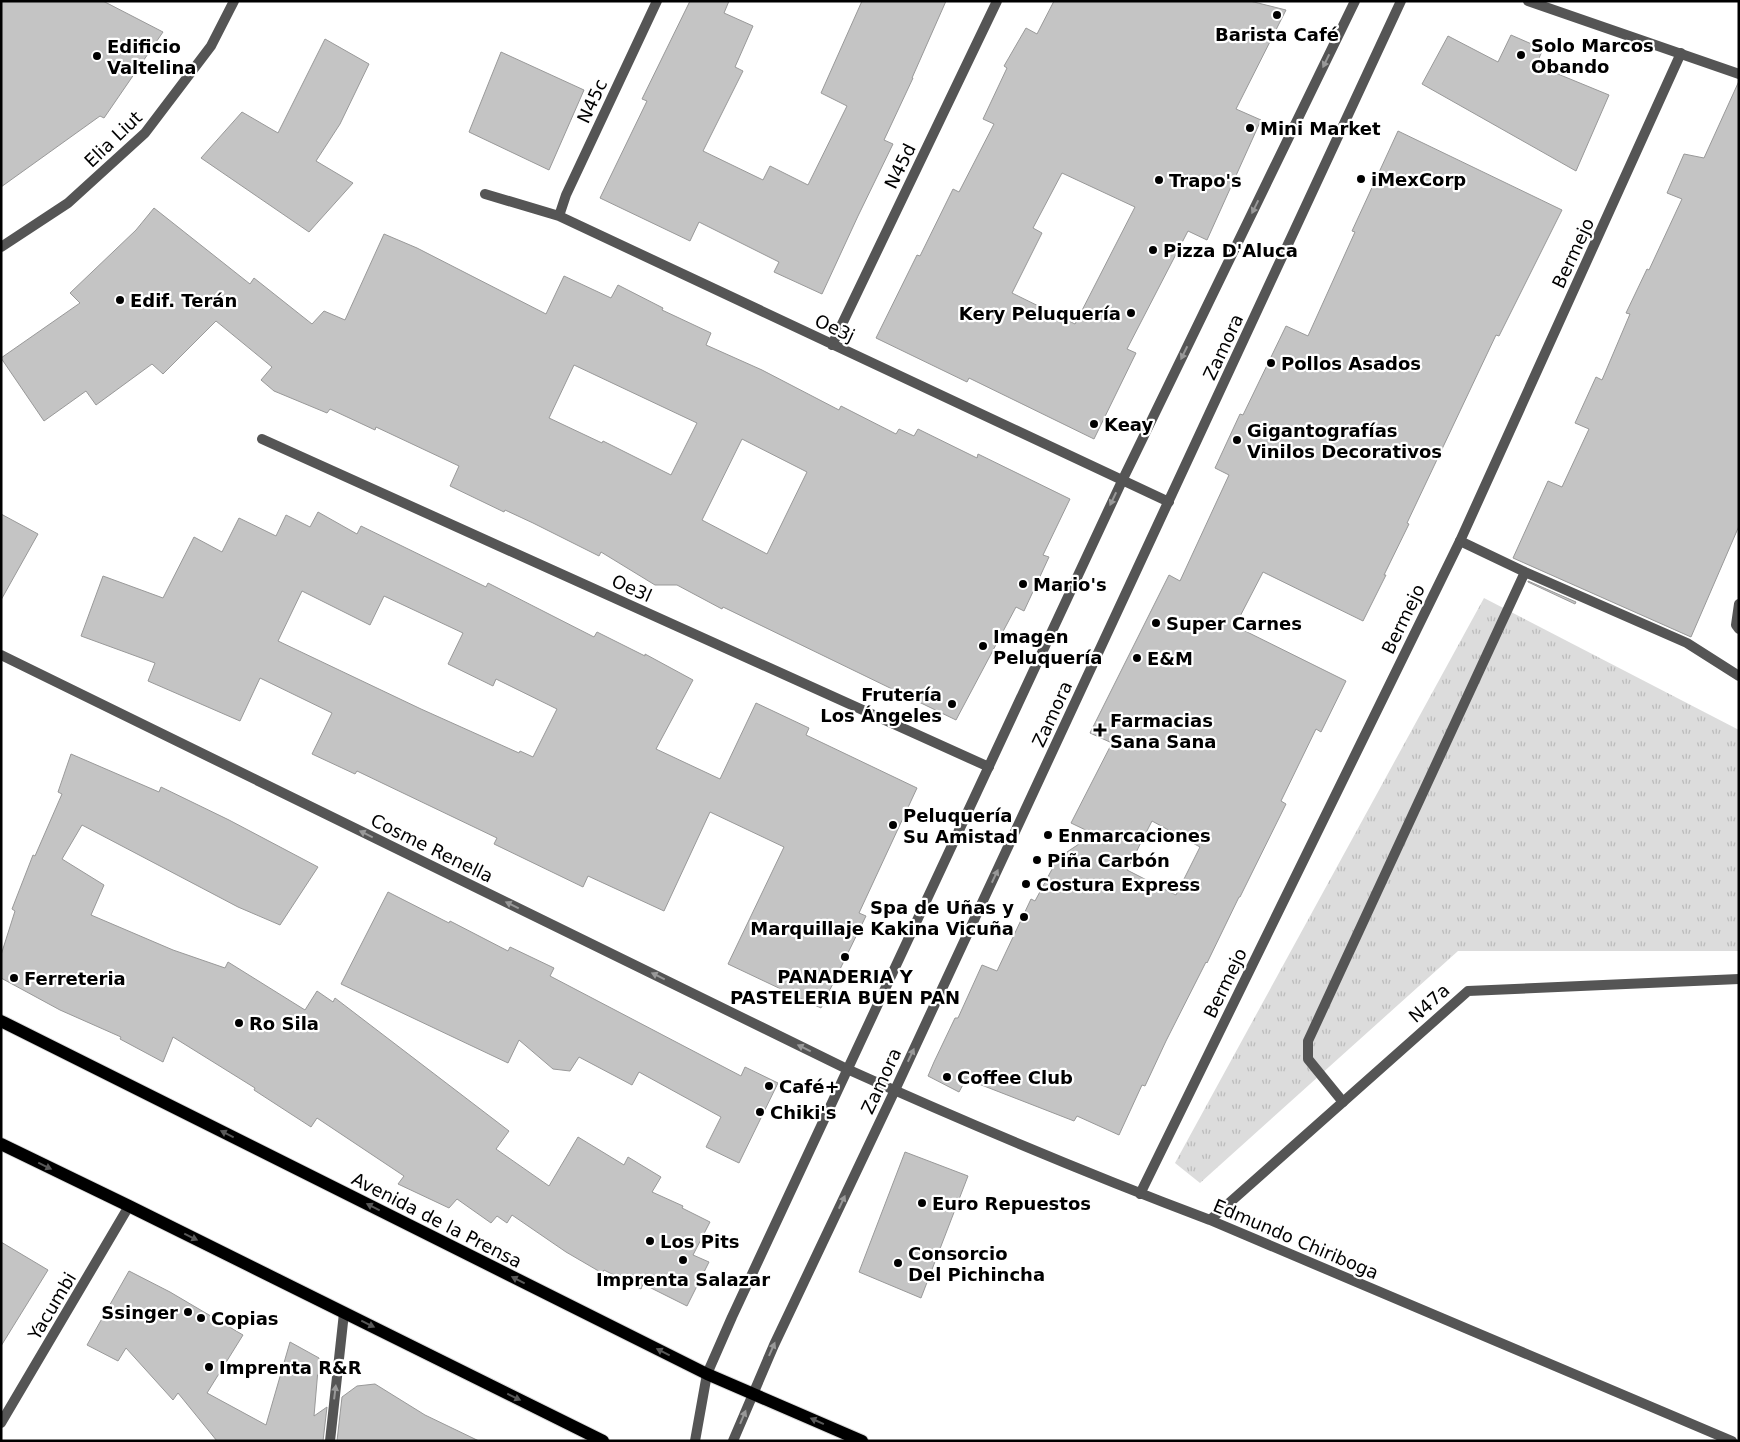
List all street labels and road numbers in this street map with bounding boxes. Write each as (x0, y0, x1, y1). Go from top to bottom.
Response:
street label: N45c (573, 76, 611, 126)
street label: Elia Liut (80, 107, 146, 171)
street label: N45d (880, 140, 920, 192)
street label: Bermejo (1548, 215, 1598, 291)
street label: Oe3j (812, 310, 858, 346)
street label: Zamora (1199, 311, 1247, 383)
street label: Oe3l (609, 570, 655, 606)
street label: Bermejo (1377, 581, 1429, 657)
street label: Zamora (1028, 678, 1076, 750)
street label: Cosme Renella (367, 809, 497, 887)
street label: Bermejo (1199, 945, 1251, 1021)
street label: N47a (1404, 979, 1454, 1027)
street label: Zamora (857, 1045, 905, 1117)
street label: Avenida de la Prensa (348, 1168, 526, 1272)
street label: Edmundo Chiriboga (1210, 1195, 1382, 1283)
street label: Yacumbi (23, 1269, 80, 1344)

